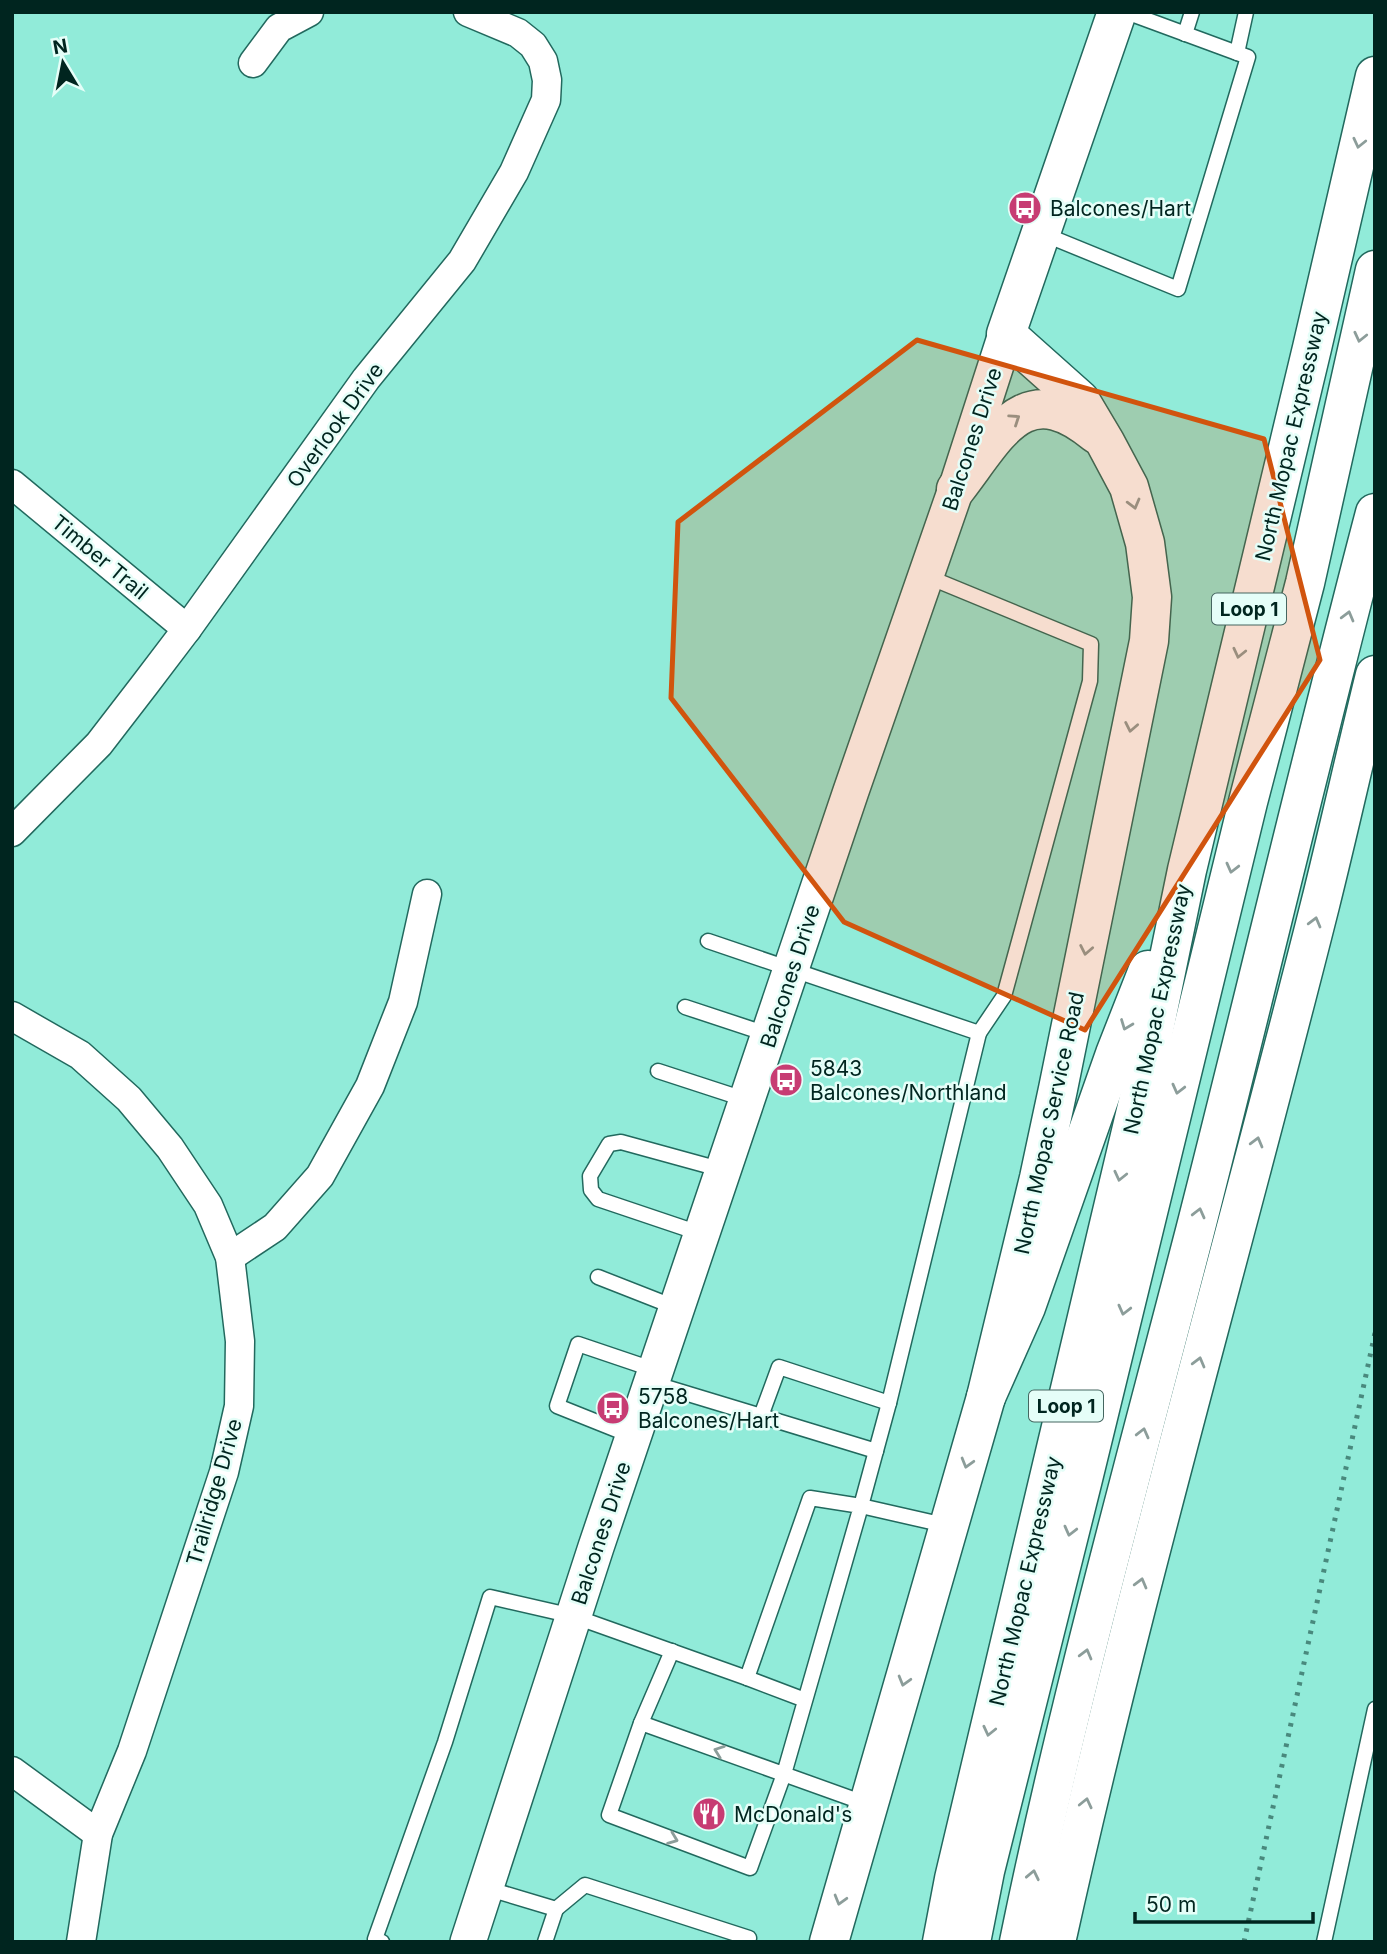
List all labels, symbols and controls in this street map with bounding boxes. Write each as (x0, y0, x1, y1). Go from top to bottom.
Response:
north arrow (28, 28, 98, 98)
text: N (51, 34, 69, 59)
one-way arrow (1353, 136, 1368, 148)
bus stop icon: Balcones/Hart (1006, 189, 1044, 227)
place label: Balcones/Hart (1050, 196, 1191, 221)
street label: North Mopac Expressway (1250, 309, 1332, 563)
one-way arrow (1353, 331, 1368, 343)
street label: Overlook Drive (281, 358, 389, 492)
street label: Balcones Drive (937, 364, 1007, 514)
one-way arrow (1007, 414, 1020, 427)
one-way arrow (1126, 498, 1140, 510)
street label: Timber Trail (47, 509, 153, 605)
road number: Loop 1 (1212, 594, 1286, 624)
one-way arrow (1340, 610, 1354, 622)
one-way arrow (1233, 647, 1247, 659)
one-way arrow (1125, 721, 1140, 733)
one-way arrow (1226, 862, 1240, 874)
street label: North Mopac Expressway (1118, 881, 1196, 1137)
street label: Balcones Drive (755, 901, 825, 1051)
one-way arrow (1307, 916, 1321, 928)
one-way arrow (1080, 944, 1095, 956)
street label: North Mopac Service Road (1009, 989, 1089, 1257)
one-way arrow (1121, 1018, 1135, 1030)
place label: 5843 Balcones/Northland (810, 1056, 1007, 1105)
bus stop icon: 5843 Balcones/Northland (767, 1061, 805, 1099)
one-way arrow (1172, 1083, 1186, 1095)
one-way arrow (1249, 1136, 1264, 1148)
one-way arrow (1114, 1170, 1129, 1182)
one-way arrow (1191, 1207, 1205, 1219)
one-way arrow (1118, 1304, 1132, 1316)
one-way arrow (1191, 1356, 1206, 1368)
place label: 5758 Balcones/Hart (638, 1384, 779, 1433)
bus stop icon: 5758 Balcones/Hart (594, 1389, 632, 1427)
road number: Loop 1 (1029, 1390, 1103, 1422)
street label: Trailridge Drive (181, 1416, 247, 1568)
one-way arrow (1134, 1428, 1149, 1440)
street label: North Mopac Expressway (984, 1454, 1066, 1708)
one-way arrow (961, 1456, 976, 1468)
street label: Balcones Drive (566, 1458, 636, 1608)
one-way arrow (1064, 1525, 1078, 1537)
one-way arrow (1133, 1577, 1147, 1589)
one-way arrow (1078, 1648, 1092, 1660)
one-way arrow (897, 1675, 912, 1687)
one-way arrow (983, 1725, 997, 1737)
one-way arrow (714, 1745, 726, 1759)
restaurant icon: McDonald's (690, 1795, 728, 1833)
one-way arrow (1078, 1797, 1093, 1809)
place label: McDonald's (734, 1802, 852, 1827)
one-way arrow (666, 1830, 678, 1844)
one-way arrow (1024, 1869, 1039, 1881)
scale bar (1135, 1881, 1314, 1925)
text: 50 m (1146, 1892, 1196, 1917)
one-way arrow (834, 1893, 849, 1905)

